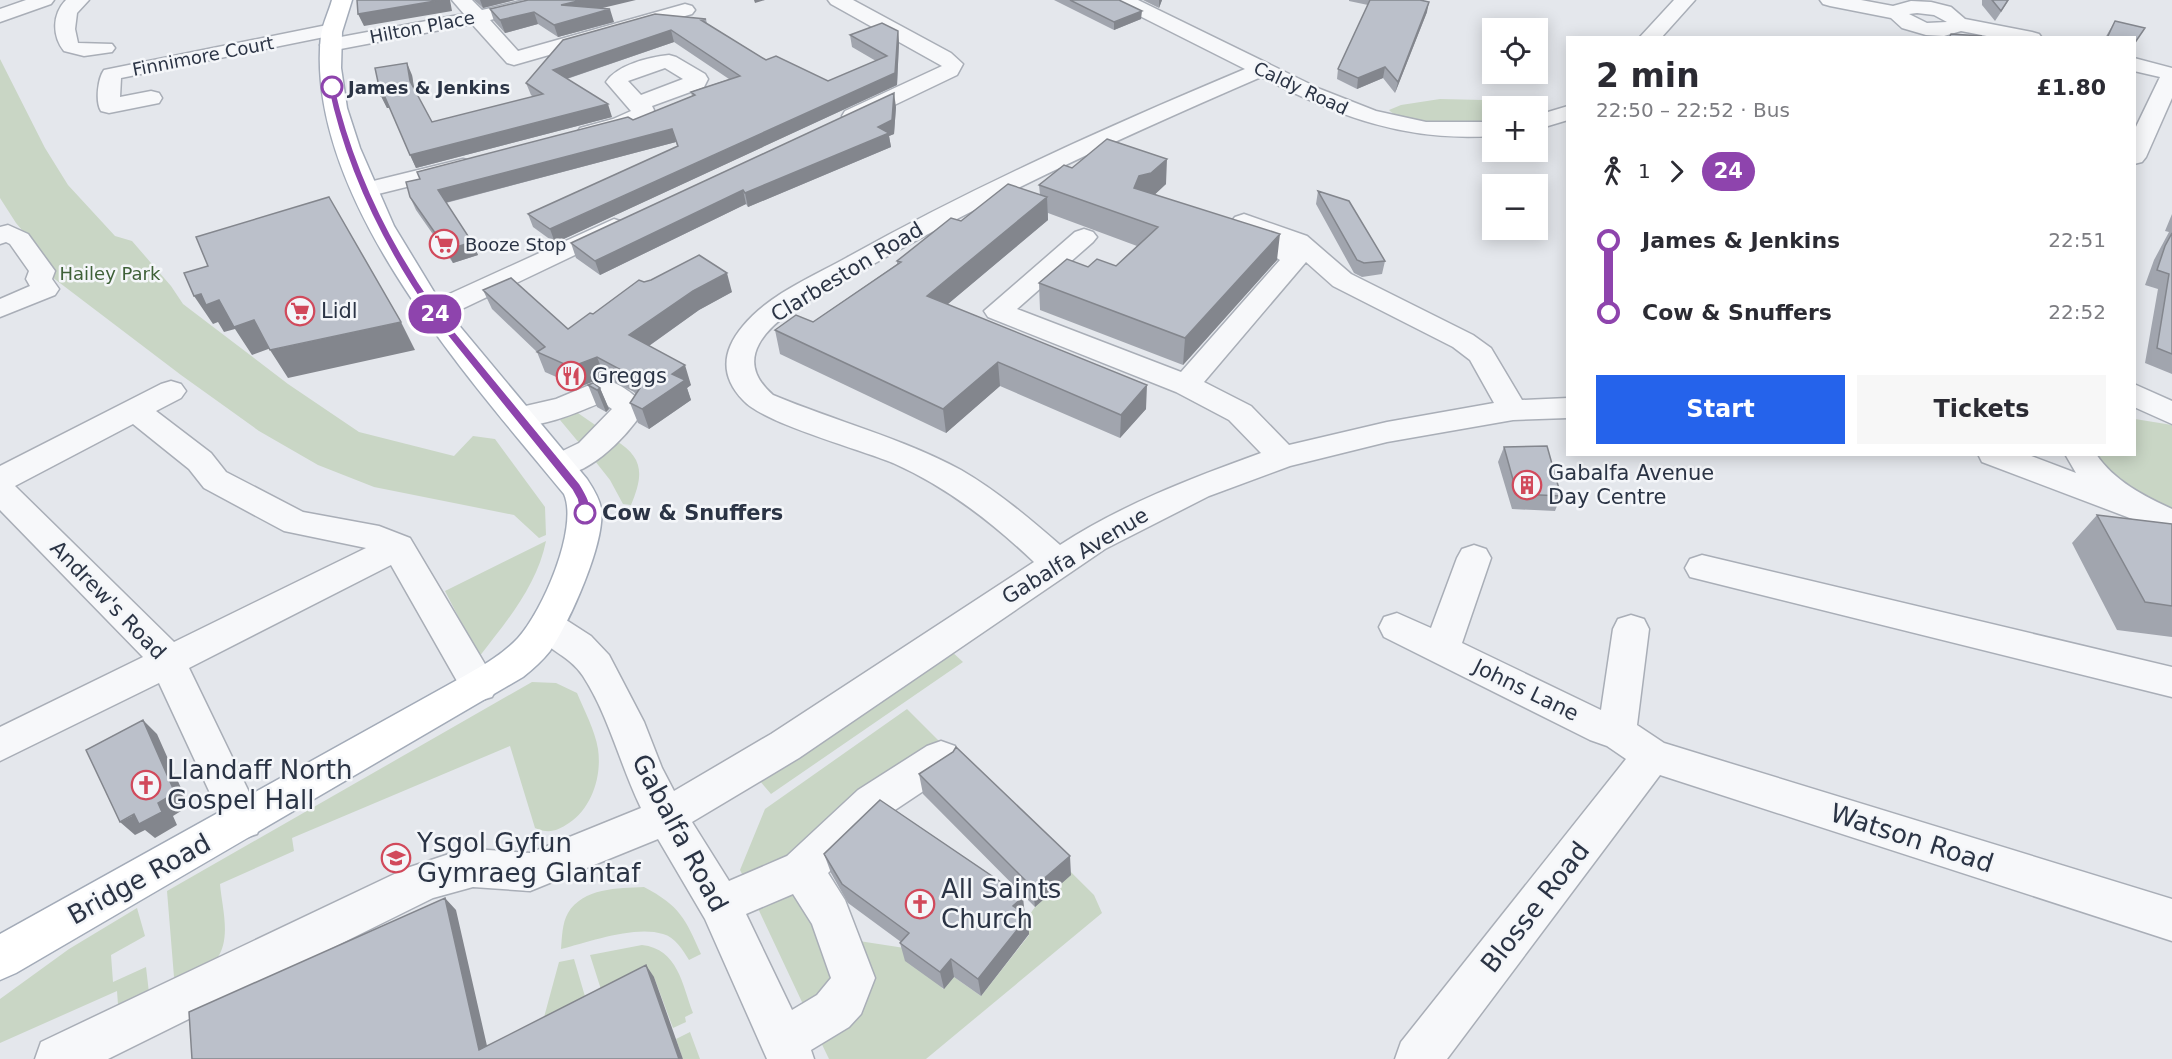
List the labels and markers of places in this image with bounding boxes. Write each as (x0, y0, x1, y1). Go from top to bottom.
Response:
marker: James & Jenkins (321, 76, 343, 98)
place label: James & Jenkins (346, 77, 510, 98)
supermarket icon: Booze Stop (428, 228, 460, 260)
place label: Booze Stop (465, 234, 567, 255)
supermarket icon: Lidl (284, 295, 316, 327)
place label: Lidl (321, 299, 358, 323)
restaurant icon: Greggs (555, 360, 587, 392)
place label: Greggs (592, 364, 667, 388)
place label: Gabalfa Avenue Day Centre (1548, 461, 1714, 509)
building icon: Gabalfa Avenue Day Centre (1511, 469, 1543, 501)
place label: Cow & Snuffers (602, 501, 783, 525)
marker: Cow & Snuffers (574, 502, 596, 524)
place label: Llandaff North Gospel Hall (167, 755, 352, 815)
church icon: Llandaff North Gospel Hall (130, 769, 162, 801)
place label: Ysgol Gyfun Gymraeg Glantaf (416, 828, 641, 888)
school or university icon: Ysgol Gyfun Gymraeg Glantaf (380, 842, 412, 874)
place label: All Saints Church (941, 874, 1061, 934)
church icon: All Saints Church (904, 888, 936, 920)

